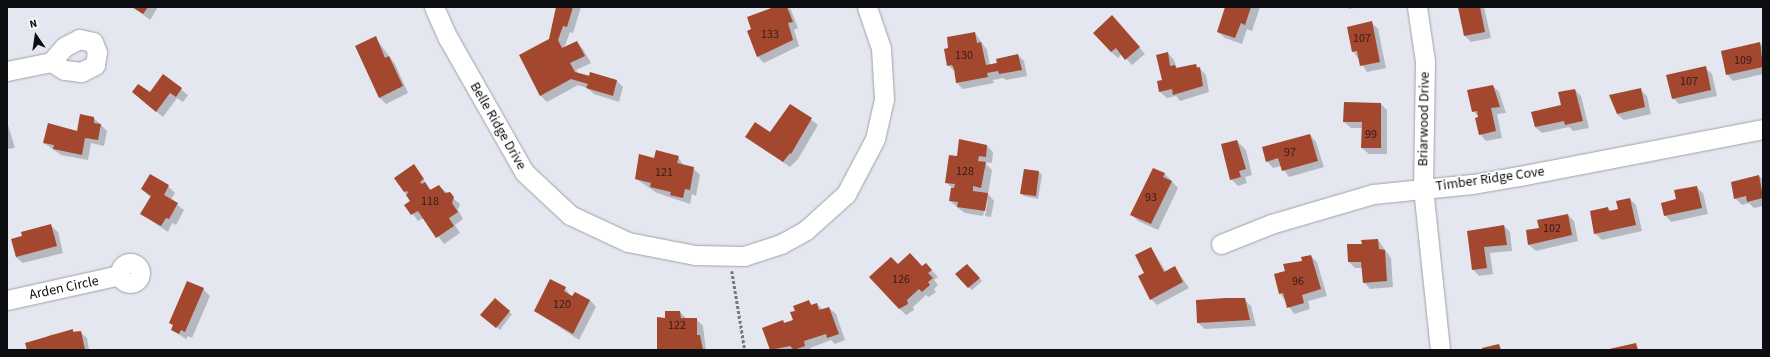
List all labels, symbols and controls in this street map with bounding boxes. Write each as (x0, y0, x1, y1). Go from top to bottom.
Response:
north arrow (16, 16, 56, 56)
text: N (28, 16, 38, 32)
house number: 133 (761, 28, 779, 42)
house number: 107 (1353, 32, 1371, 46)
house number: 130 (955, 49, 973, 63)
house number: 109 (1734, 54, 1752, 68)
street label: Briarwood Drive (1415, 71, 1433, 167)
house number: 107 (1680, 75, 1698, 89)
street label: Belle Ridge Drive (466, 79, 530, 173)
house number: 99 (1365, 128, 1377, 142)
house number: 97 (1284, 146, 1296, 160)
street label: Timber Ridge Cove (1435, 163, 1545, 195)
house number: 128 (956, 165, 974, 179)
house number: 121 (655, 166, 673, 180)
house number: 93 (1145, 191, 1157, 205)
house number: 118 (421, 195, 439, 209)
house number: 102 (1543, 222, 1561, 236)
street label: Arden Circle (28, 272, 100, 304)
house number: 126 (892, 273, 910, 287)
house number: 96 (1292, 275, 1304, 289)
house number: 120 (553, 298, 571, 312)
house number: 122 (668, 319, 686, 333)

